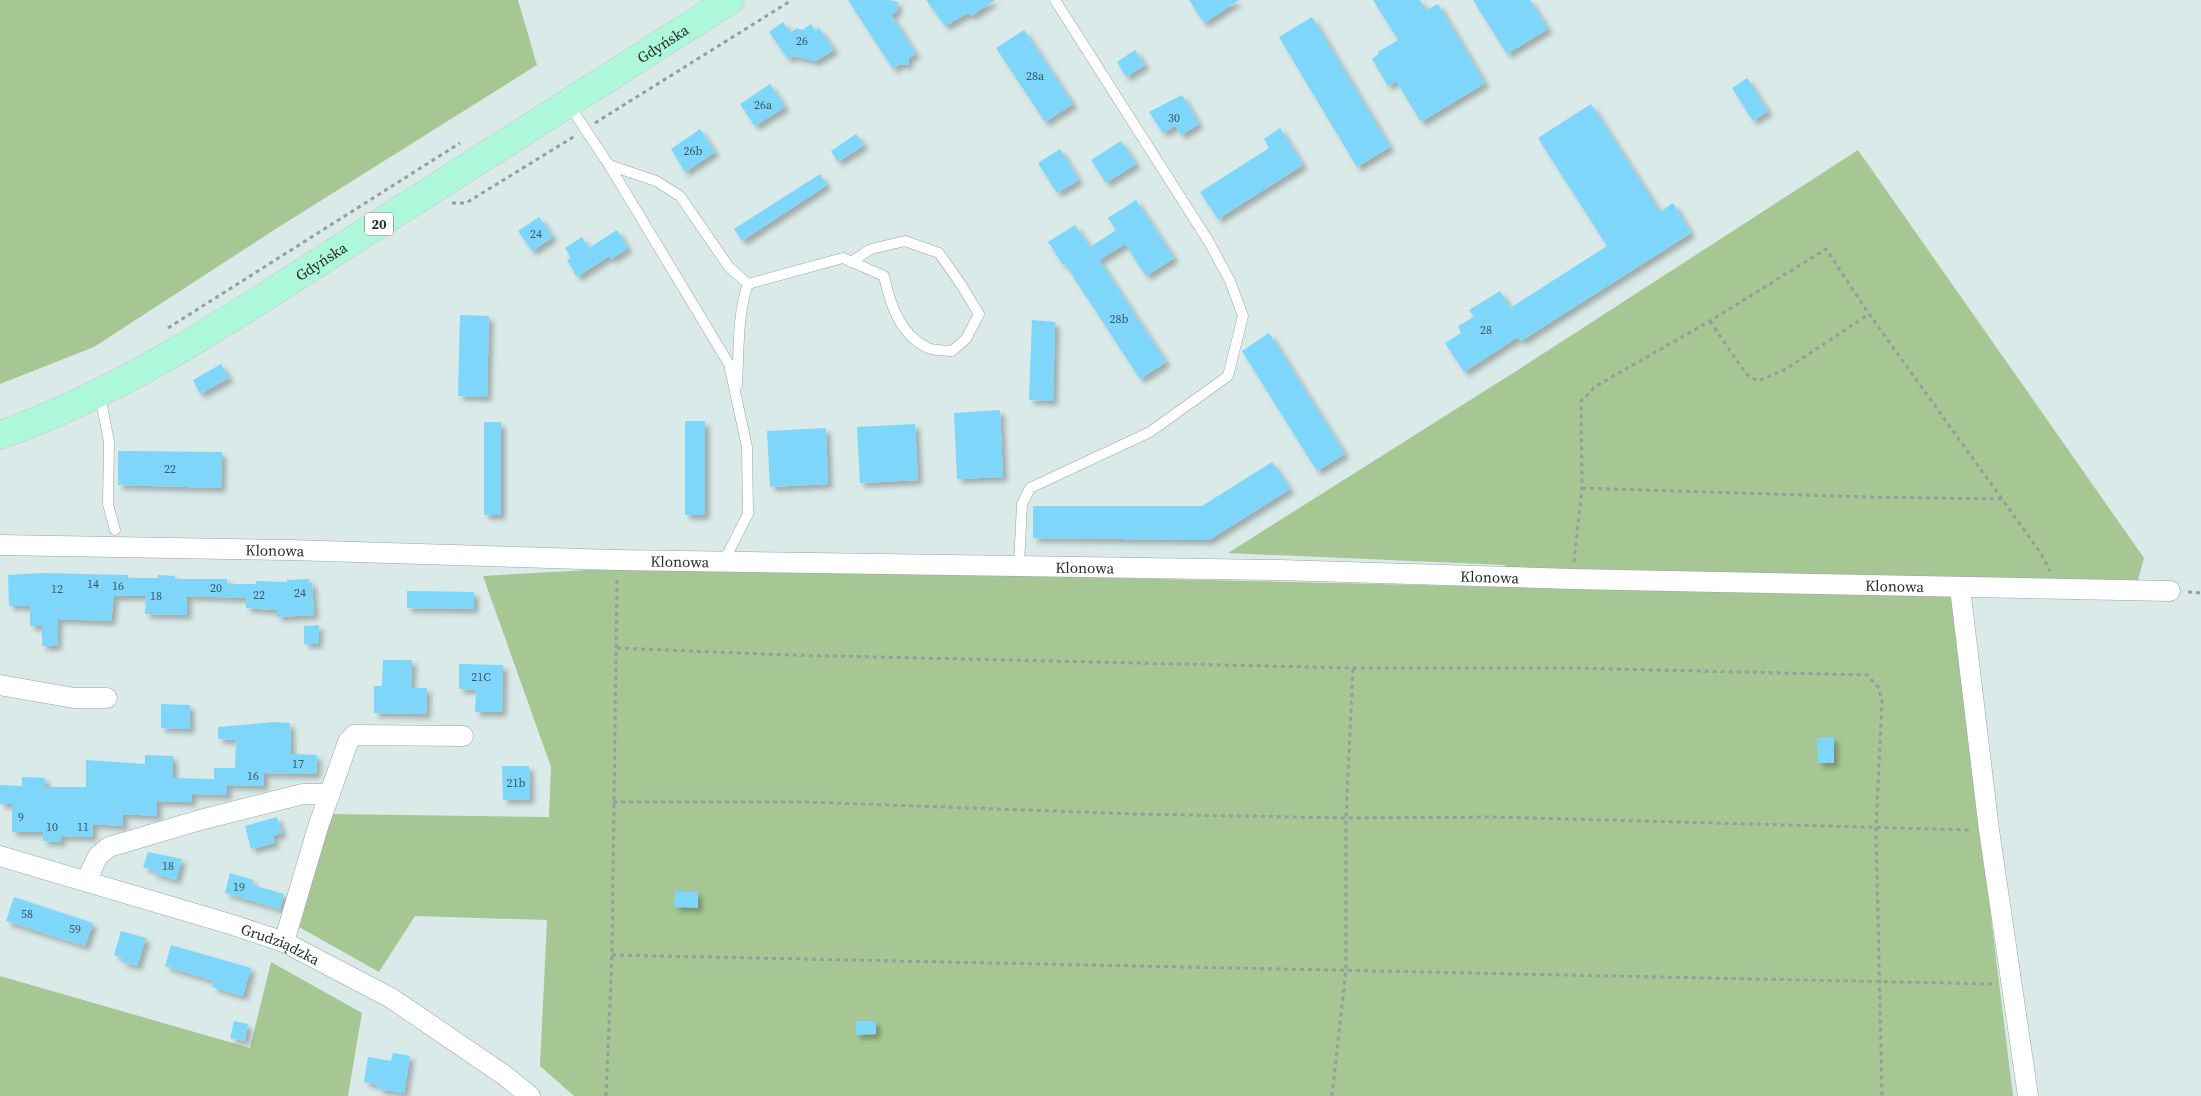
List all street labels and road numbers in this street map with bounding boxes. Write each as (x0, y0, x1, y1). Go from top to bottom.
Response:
street label: Gdyńska (633, 19, 693, 68)
road number: 20 (365, 212, 393, 235)
street label: Gdyńska (291, 236, 351, 285)
street label: Klonowa (245, 539, 305, 561)
street label: Klonowa (650, 550, 710, 572)
street label: Klonowa (1055, 556, 1115, 578)
street label: Klonowa (1460, 565, 1520, 588)
street label: Klonowa (1865, 574, 1925, 597)
street label: Grudziądzka (238, 918, 324, 970)

